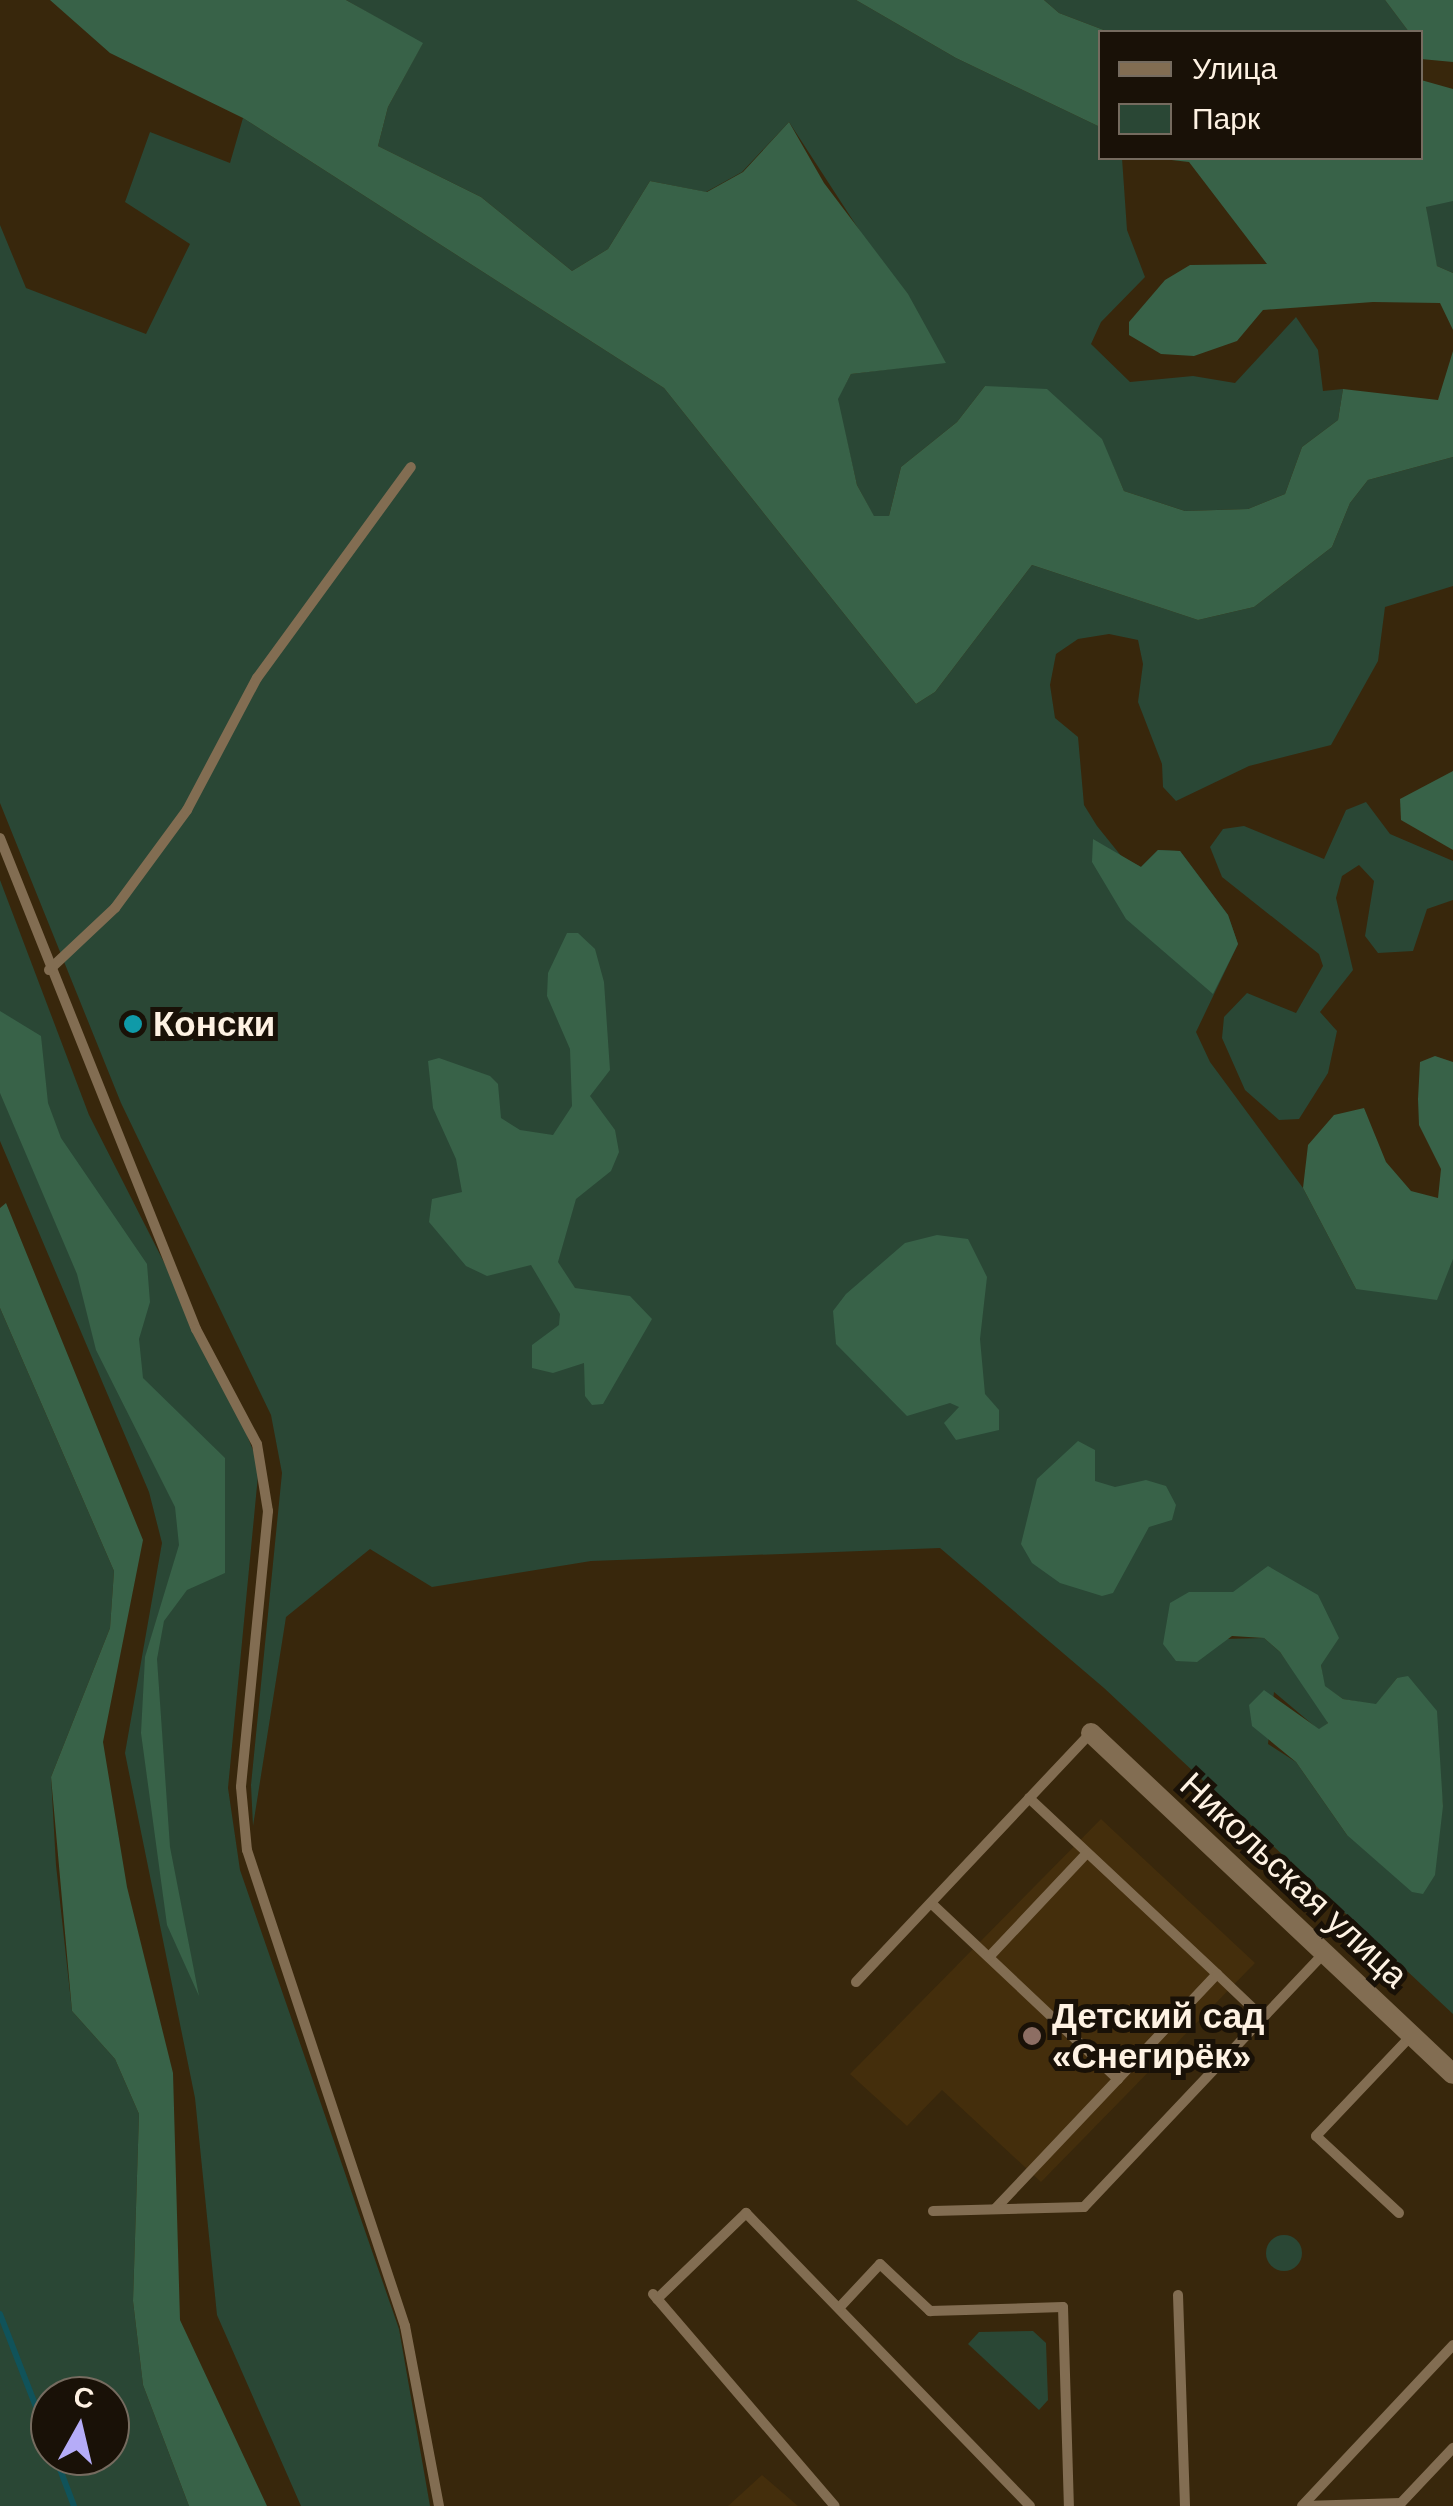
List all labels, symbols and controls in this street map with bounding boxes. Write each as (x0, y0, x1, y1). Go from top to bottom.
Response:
legend (1098, 30, 1423, 160)
text: Улица (1192, 52, 1277, 85)
text: Парк (1192, 102, 1260, 135)
place label: Конски (153, 1003, 275, 1045)
marker: Конски (122, 1013, 144, 1035)
street label: Никольская улица (1172, 1764, 1416, 1996)
place label: Детский сад «Снегирёк» (1052, 1995, 1264, 2077)
marker: Детский сад «Снегирёк» (1021, 2025, 1043, 2047)
north arrow (30, 2376, 130, 2476)
text: С (72, 2381, 96, 2415)

